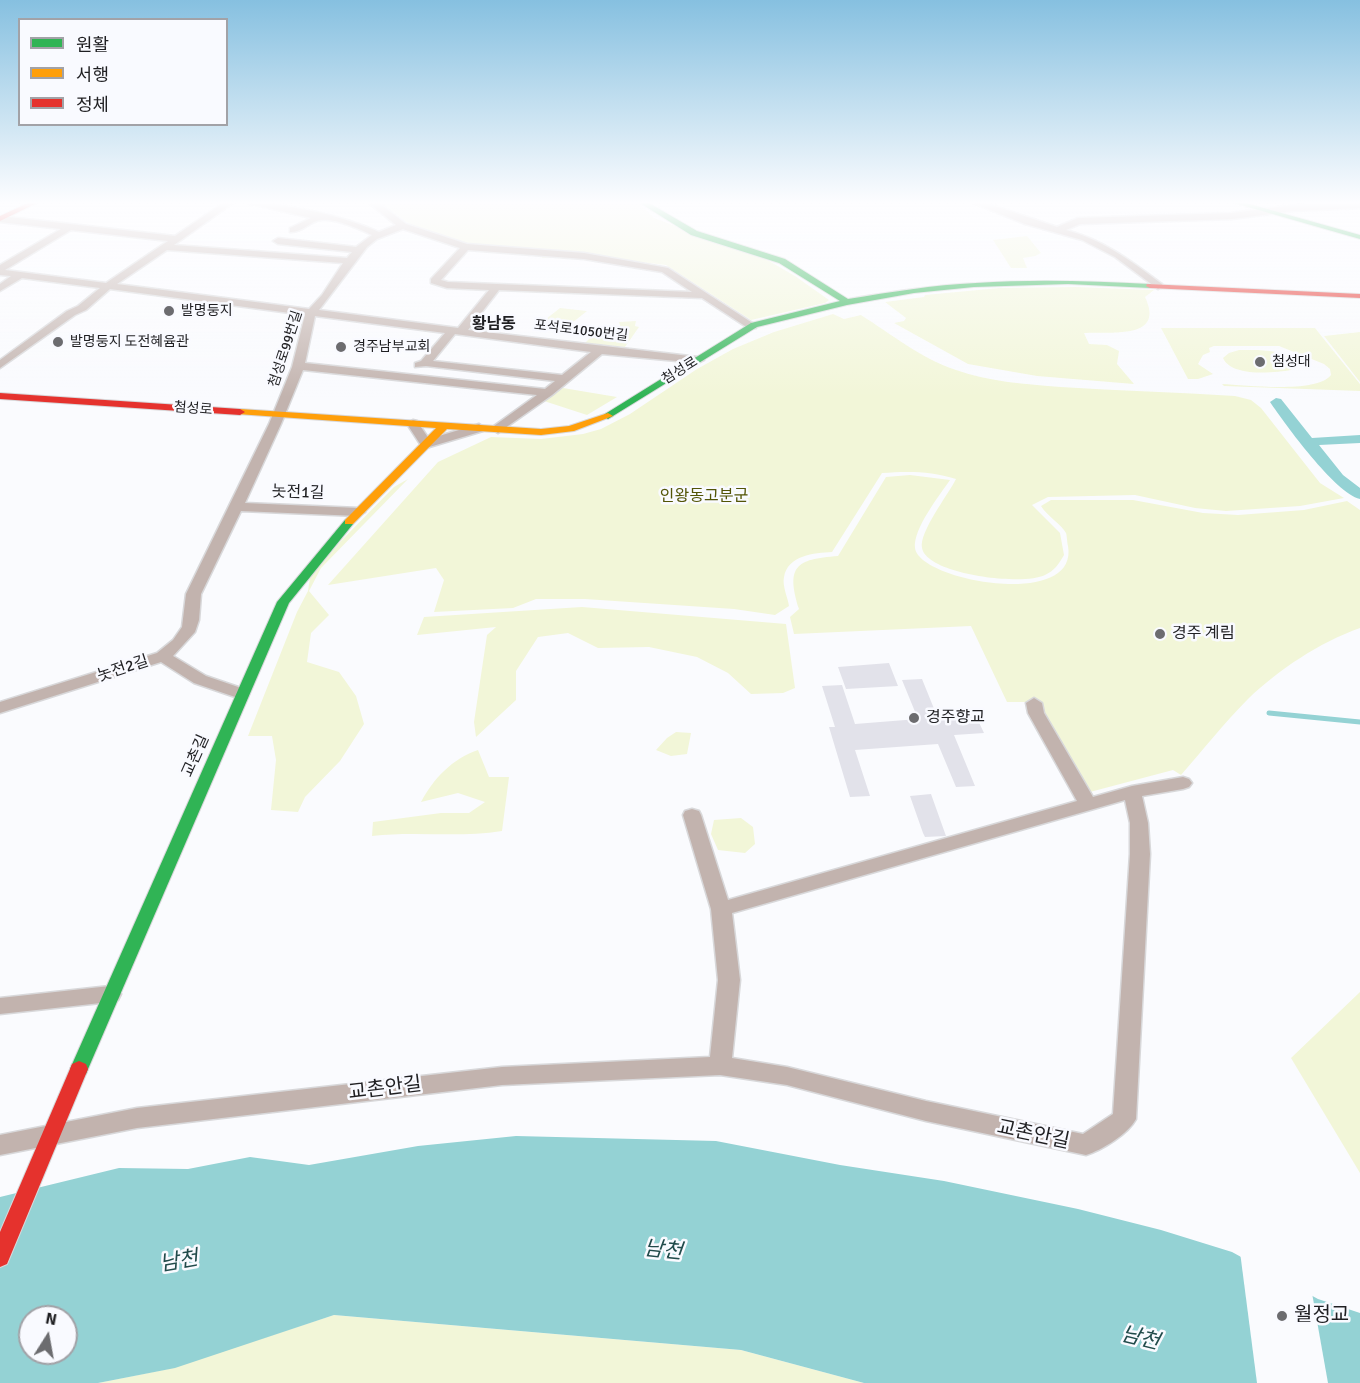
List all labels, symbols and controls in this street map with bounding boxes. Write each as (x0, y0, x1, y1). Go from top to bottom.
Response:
legend (18, 18, 228, 126)
text: 원활 (76, 34, 109, 56)
text: 서행 (76, 64, 109, 86)
text: 정체 (76, 94, 109, 116)
place label: 발명둥지 (181, 303, 233, 319)
marker: 발명둥지 (162, 304, 176, 318)
street label: 첨성로99번길 (266, 309, 306, 389)
district label: 황남동 (472, 315, 516, 335)
street label: 포석로1050번길 (533, 317, 629, 345)
place label: 발명둥지 도전혜윰관 (70, 334, 189, 350)
marker: 발명둥지 도전혜윰관 (51, 335, 65, 349)
place label: 경주남부교회 (353, 339, 430, 355)
marker: 경주남부교회 (334, 340, 348, 354)
street label: 첨성로 (659, 354, 701, 388)
place label: 첨성대 (1272, 354, 1311, 370)
marker: 첨성대 (1253, 355, 1267, 369)
street label: 첨성로 (173, 399, 213, 419)
street label: 놋전1길 (271, 482, 325, 504)
park label: 인왕동고분군 (660, 487, 748, 507)
place label: 경주 계림 (1172, 624, 1234, 644)
marker: 경주 계림 (1153, 627, 1167, 641)
street label: 놋전2길 (95, 652, 151, 686)
place label: 경주향교 (926, 708, 985, 728)
marker: 경주향교 (907, 711, 921, 725)
street label: 교촌길 (178, 732, 214, 780)
street label: 교촌안길 (347, 1073, 423, 1105)
street label: 교촌안길 (995, 1116, 1071, 1154)
water label: 남천 (642, 1236, 684, 1266)
water label: 남천 (158, 1246, 200, 1278)
place label: 월정교 (1294, 1304, 1349, 1328)
north arrow (18, 1305, 78, 1365)
text: N (44, 1308, 58, 1330)
marker: 월정교 (1275, 1309, 1289, 1323)
water label: 남천 (1118, 1322, 1162, 1356)

